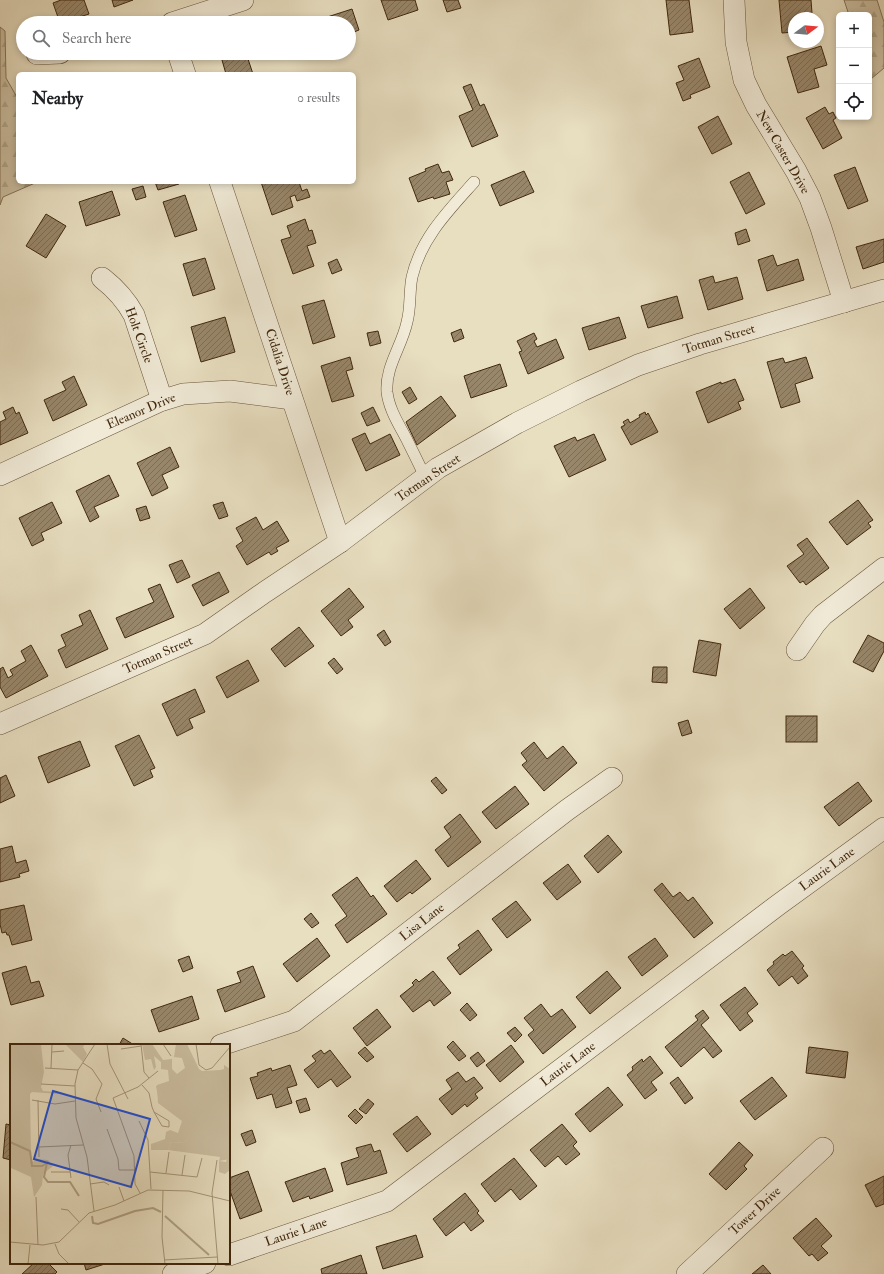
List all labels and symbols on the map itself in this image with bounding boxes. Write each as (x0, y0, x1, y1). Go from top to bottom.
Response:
north arrow (788, 12, 824, 48)
street label: New Caster Drive (753, 107, 814, 197)
street label: Holt Circle (121, 305, 157, 366)
street label: Totman Street (681, 320, 757, 358)
street label: Cidalia Drive (262, 327, 298, 398)
street label: Eleanor Drive (104, 389, 179, 433)
street label: Totman Street (393, 450, 463, 506)
street label: Totman Street (121, 633, 195, 677)
street label: Laurie Lane (796, 843, 858, 895)
street label: Lisa Lane (396, 899, 448, 944)
street label: Laurie Lane (537, 1038, 599, 1090)
inset map (10, 1044, 230, 1264)
street label: Tower Drive (726, 1183, 785, 1239)
street label: Laurie Lane (263, 1214, 330, 1250)

